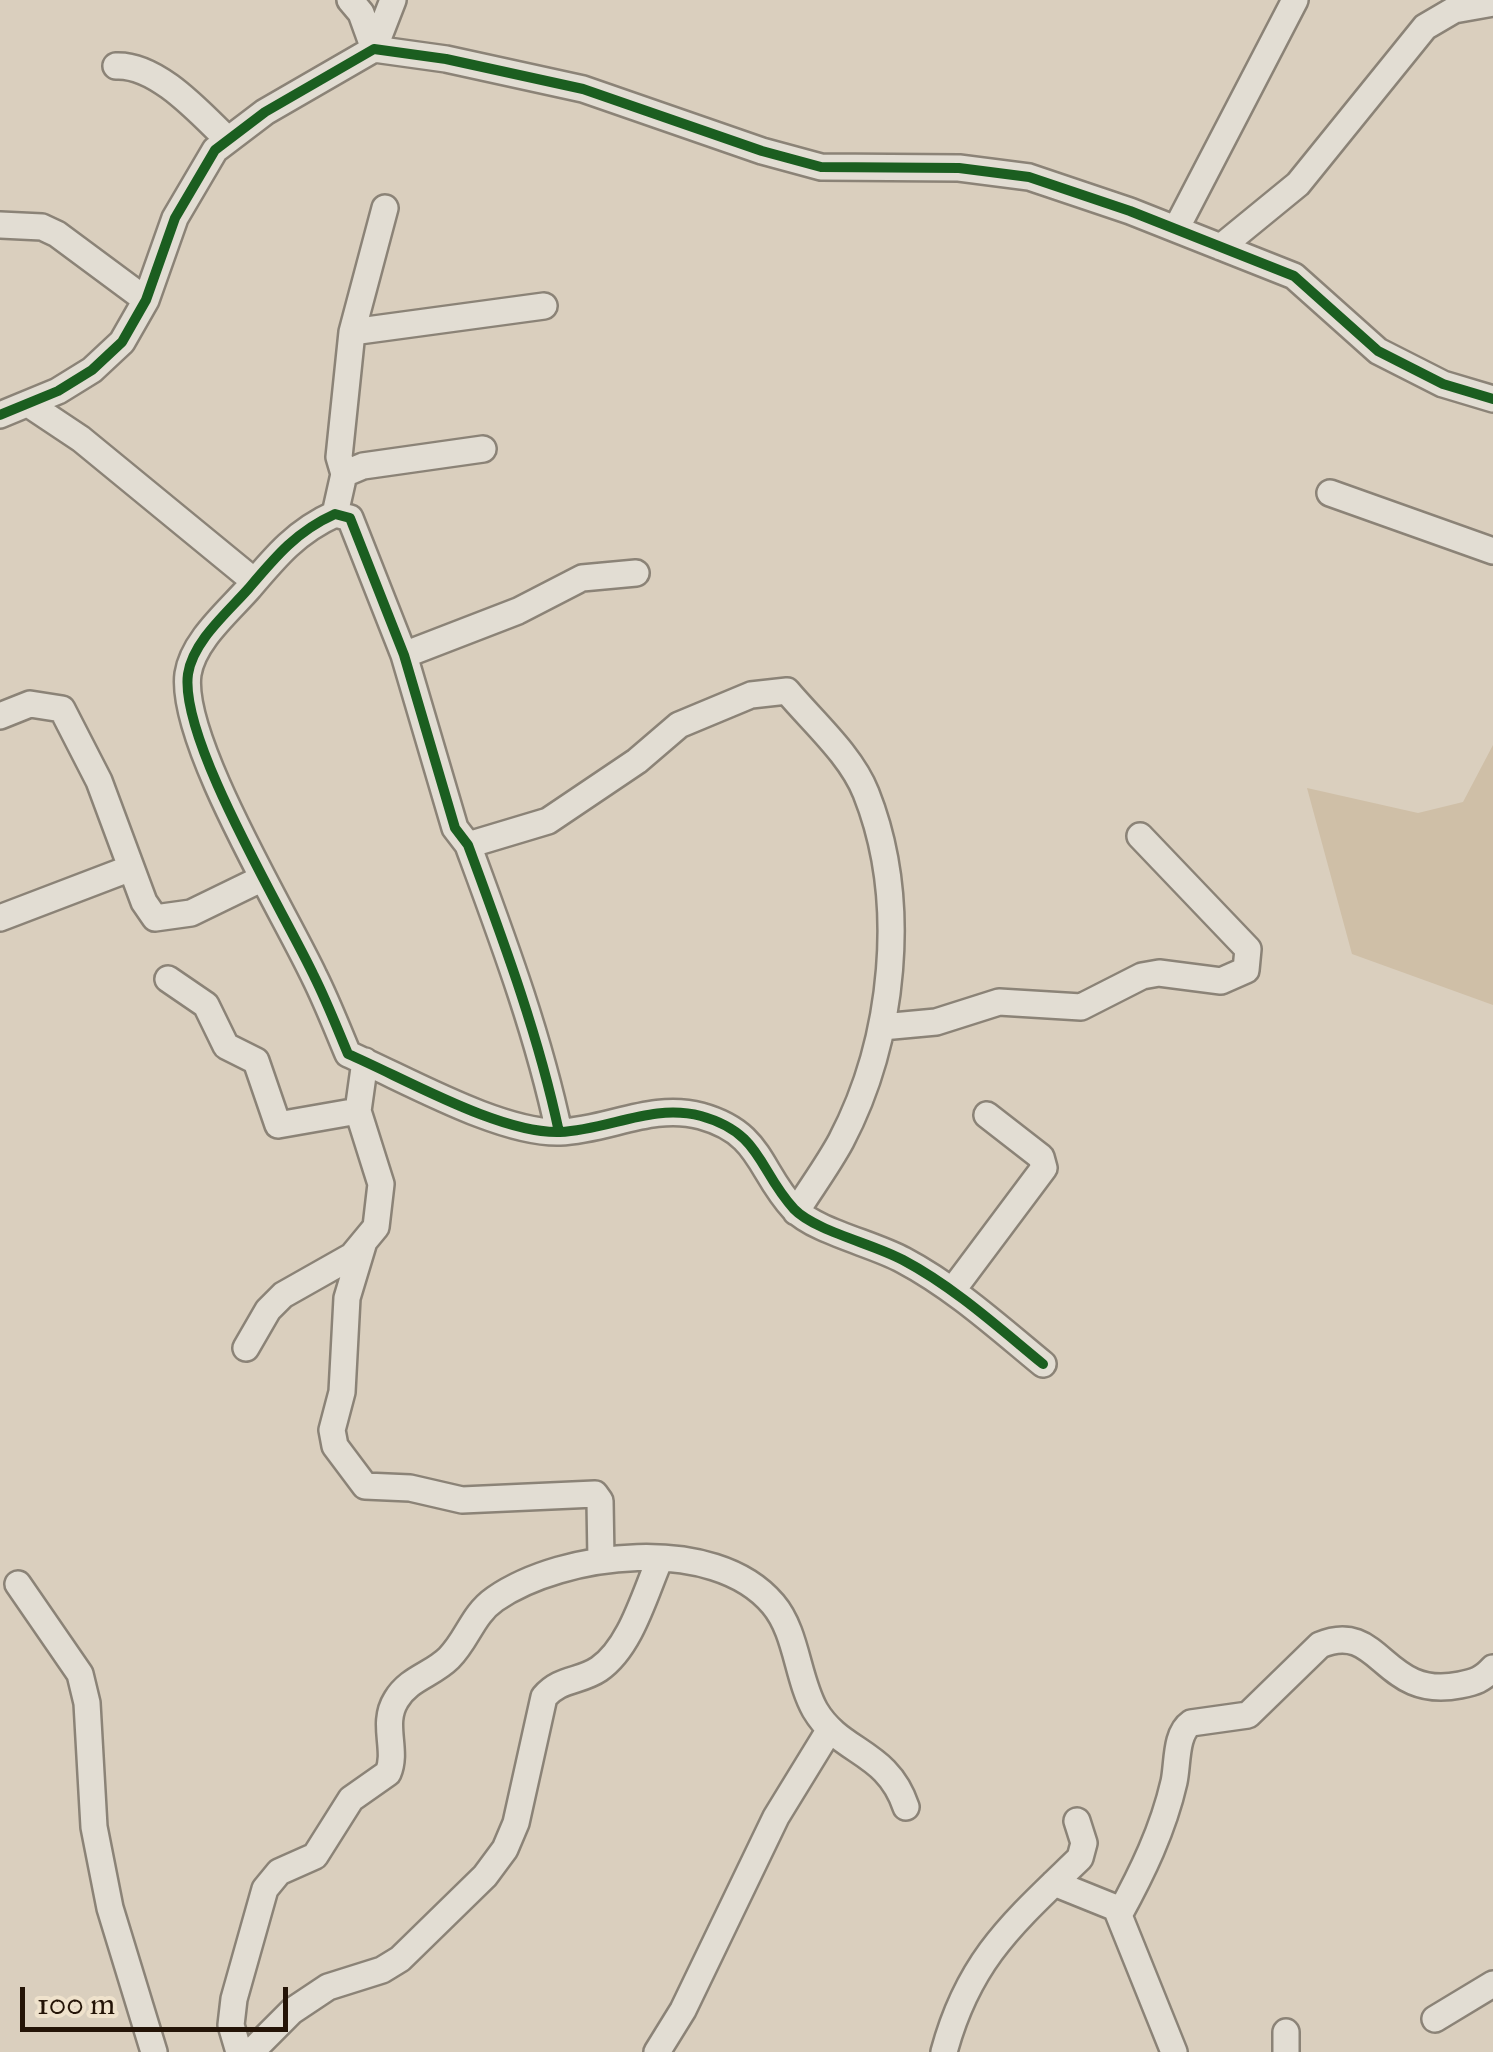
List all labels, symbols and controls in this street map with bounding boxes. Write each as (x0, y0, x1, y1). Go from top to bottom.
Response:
scale bar (25, 1967, 292, 2029)
text: 100 m (37, 1986, 115, 2022)

